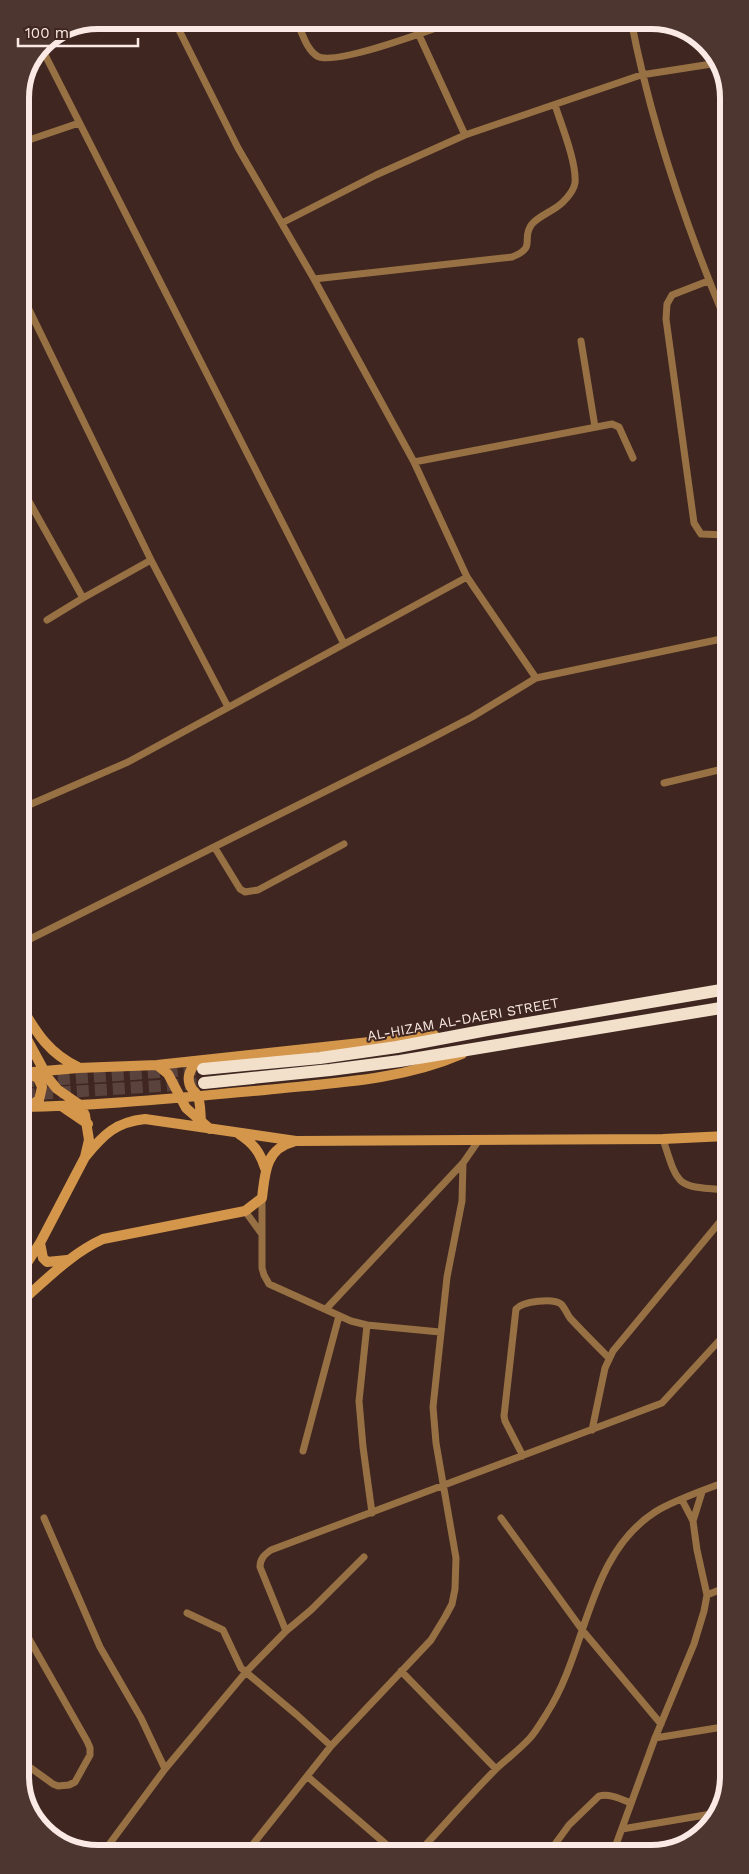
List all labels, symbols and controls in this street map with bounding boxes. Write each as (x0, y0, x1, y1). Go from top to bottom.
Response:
scale bar (18, 15, 138, 47)
text: 100 m (25, 24, 69, 42)
street label: AL-HIZAM AL-DAERI STREET (366, 994, 561, 1044)

